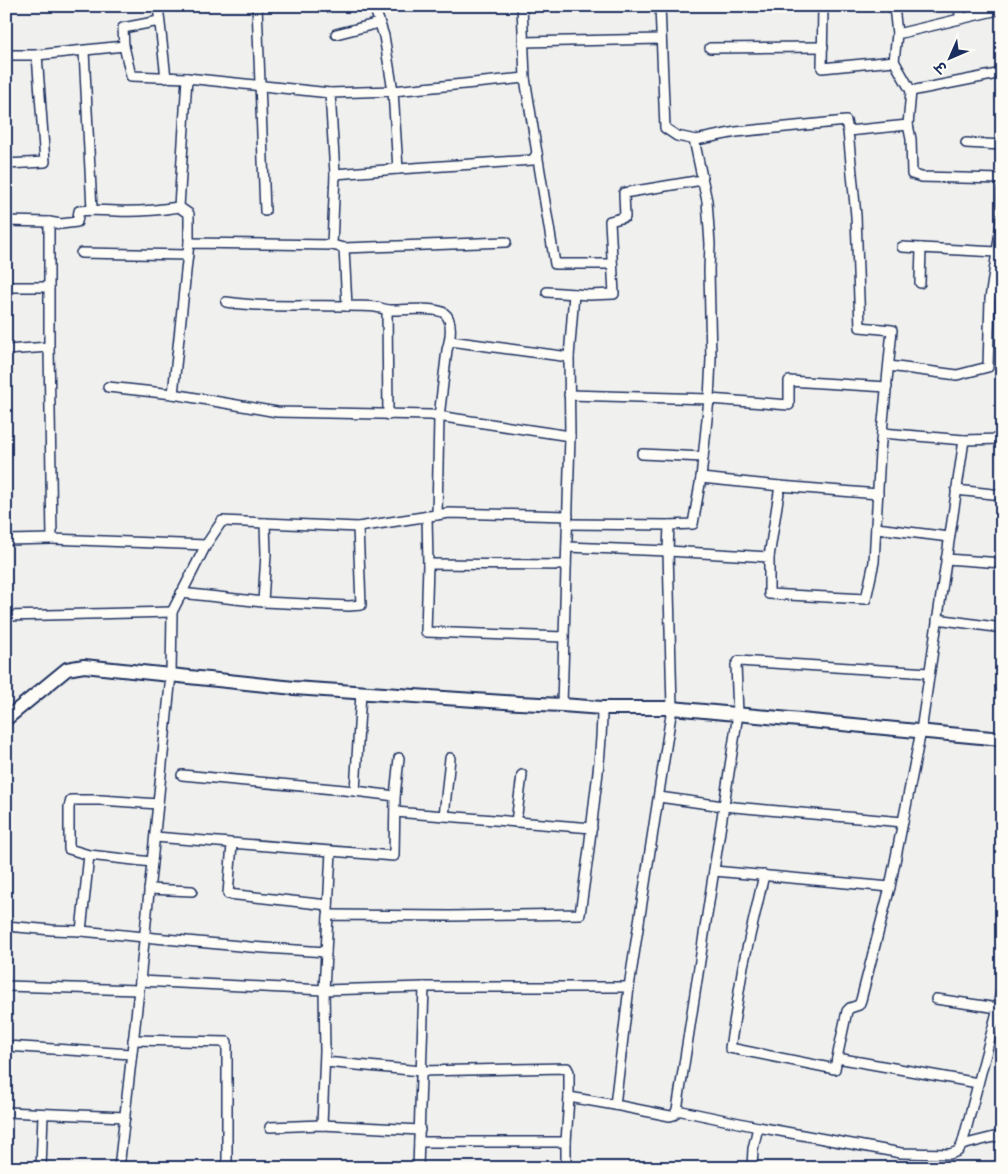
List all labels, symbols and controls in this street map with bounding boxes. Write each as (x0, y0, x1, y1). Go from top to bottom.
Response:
north arrow (926, 32, 976, 82)
text: उ (929, 56, 952, 79)

